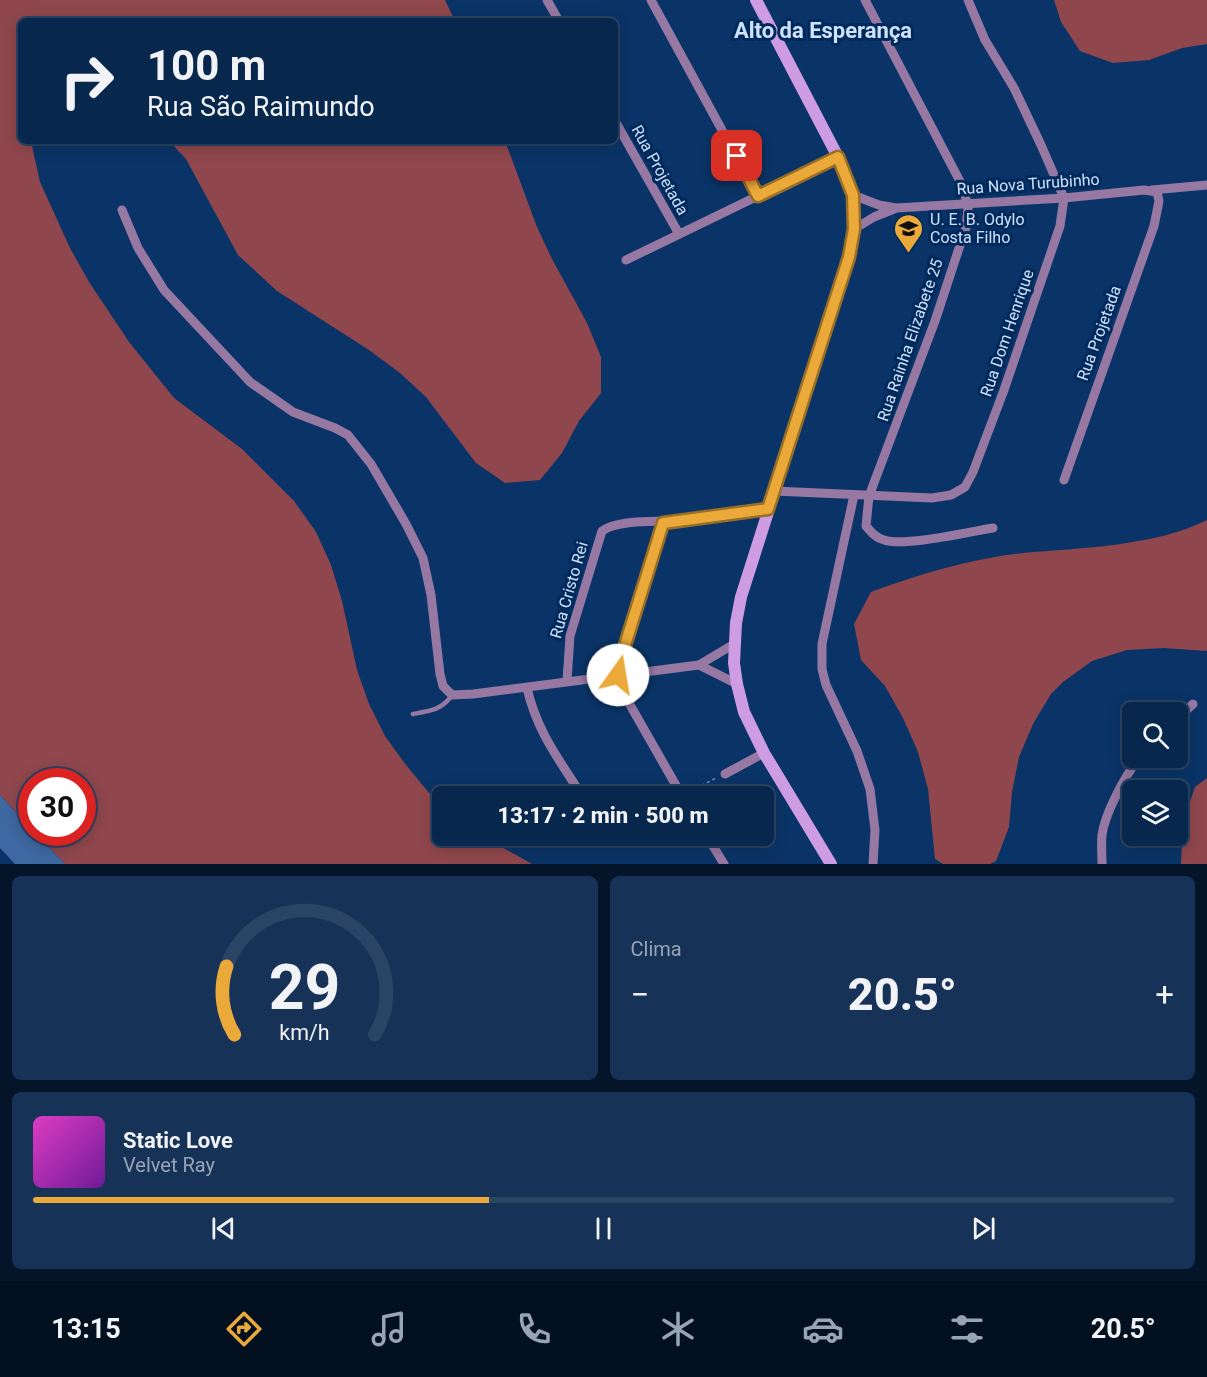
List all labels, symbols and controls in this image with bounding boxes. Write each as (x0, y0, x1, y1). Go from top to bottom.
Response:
district label: Alto da Esperança (734, 18, 912, 43)
text: 100 m (147, 41, 266, 90)
icon: right (48, 42, 126, 120)
text: Rua São Raimundo (147, 91, 375, 123)
street label: Rua Projetada (627, 122, 693, 218)
pin (711, 130, 762, 181)
icon: arrive (720, 139, 753, 172)
street label: Rua Nova Turubinho (956, 170, 1100, 198)
place label: U. E. B. Odylo Costa Filho (930, 210, 1025, 247)
school or university icon: U. E. B. Odylo Costa Filho (893, 212, 925, 254)
street label: Rua Rainha Elizabete 25 (873, 256, 947, 424)
street label: Rua Dom Henrique (976, 267, 1038, 399)
street label: Rua Projetada (1073, 283, 1125, 383)
street label: Rua Cristo Rei (546, 539, 592, 641)
position arrow (586, 643, 650, 707)
map controls (1122, 702, 1188, 846)
button: search (1122, 702, 1188, 768)
speed limit sign: 30 (18, 768, 96, 846)
button: layers (1122, 780, 1188, 846)
text: 13:17 · 2 min · 500 m (498, 803, 708, 828)
text: Clima (631, 937, 682, 961)
text: 29 (269, 951, 341, 1024)
text: 20.5° (848, 968, 957, 1021)
text: − (631, 975, 649, 1014)
text: + (1155, 975, 1174, 1014)
text: km/h (280, 1020, 330, 1045)
text: Static Love (123, 1128, 233, 1153)
text: Velvet Ray (123, 1153, 215, 1177)
icon: previous (207, 1212, 240, 1245)
icon: pause (587, 1212, 620, 1245)
icon: next (967, 1212, 1000, 1245)
icon: directions (223, 1308, 265, 1350)
icon: music (368, 1308, 410, 1350)
icon: phone (513, 1308, 555, 1350)
icon: climate (657, 1308, 699, 1350)
icon: car (802, 1308, 844, 1350)
icon: filters (946, 1308, 988, 1350)
text: 13:15 (51, 1313, 121, 1345)
text: 20.5° (1091, 1313, 1156, 1345)

